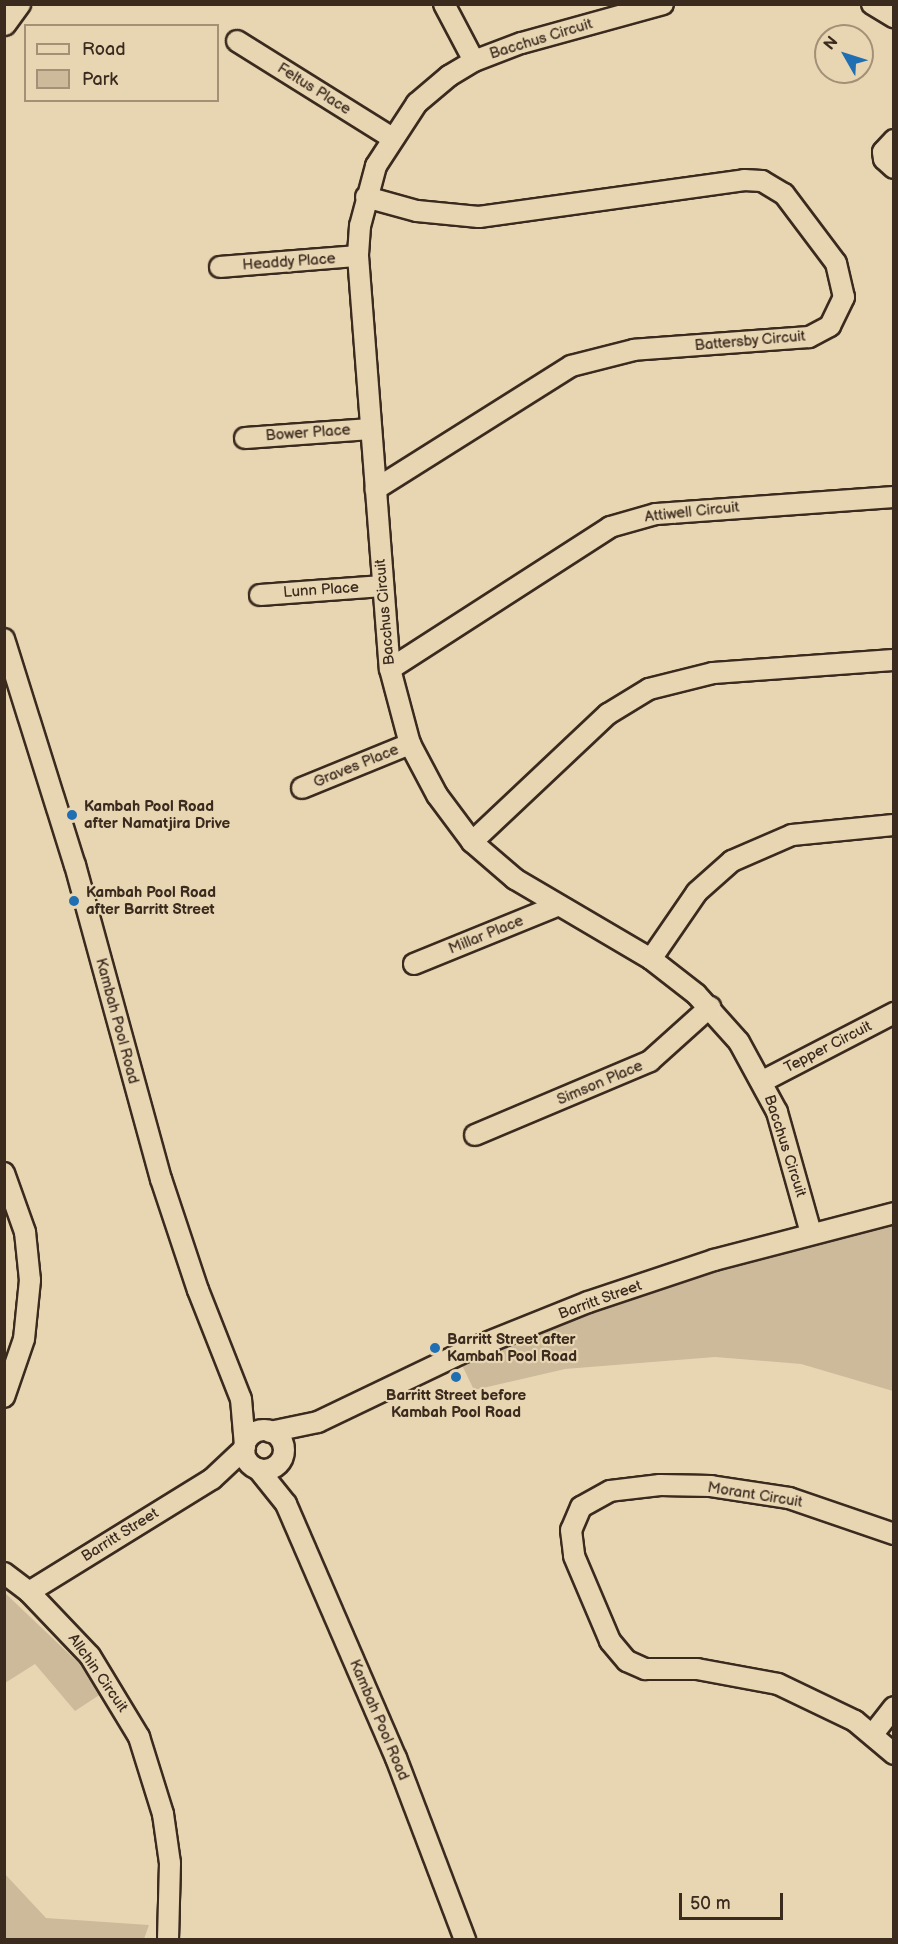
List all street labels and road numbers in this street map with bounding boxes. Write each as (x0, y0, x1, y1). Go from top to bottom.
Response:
street label: Bacchus Circuit (487, 15, 595, 63)
street label: Feltus Place (274, 59, 354, 119)
street label: Headdy Place (241, 250, 337, 274)
street label: Battersby Circuit (693, 327, 807, 355)
street label: Bower Place (265, 421, 351, 445)
street label: Attiwell Circuit (644, 498, 740, 526)
street label: Bacchus Circuit (371, 558, 399, 666)
street label: Lunn Place (282, 578, 360, 602)
street label: Graves Place (311, 741, 401, 791)
street label: Millar Place (446, 912, 526, 958)
street label: Kambah Pool Road (92, 956, 142, 1086)
street label: Tepper Circuit (781, 1017, 875, 1077)
street label: Simson Place (554, 1057, 646, 1109)
street label: Bacchus Circuit (760, 1093, 810, 1199)
street label: Barritt Street (556, 1277, 644, 1323)
street label: Morant Circuit (706, 1479, 804, 1511)
street label: Barritt Street (78, 1504, 162, 1566)
street label: Allchin Circuit (64, 1630, 132, 1716)
street label: Kambah Pool Road (345, 1657, 413, 1783)

